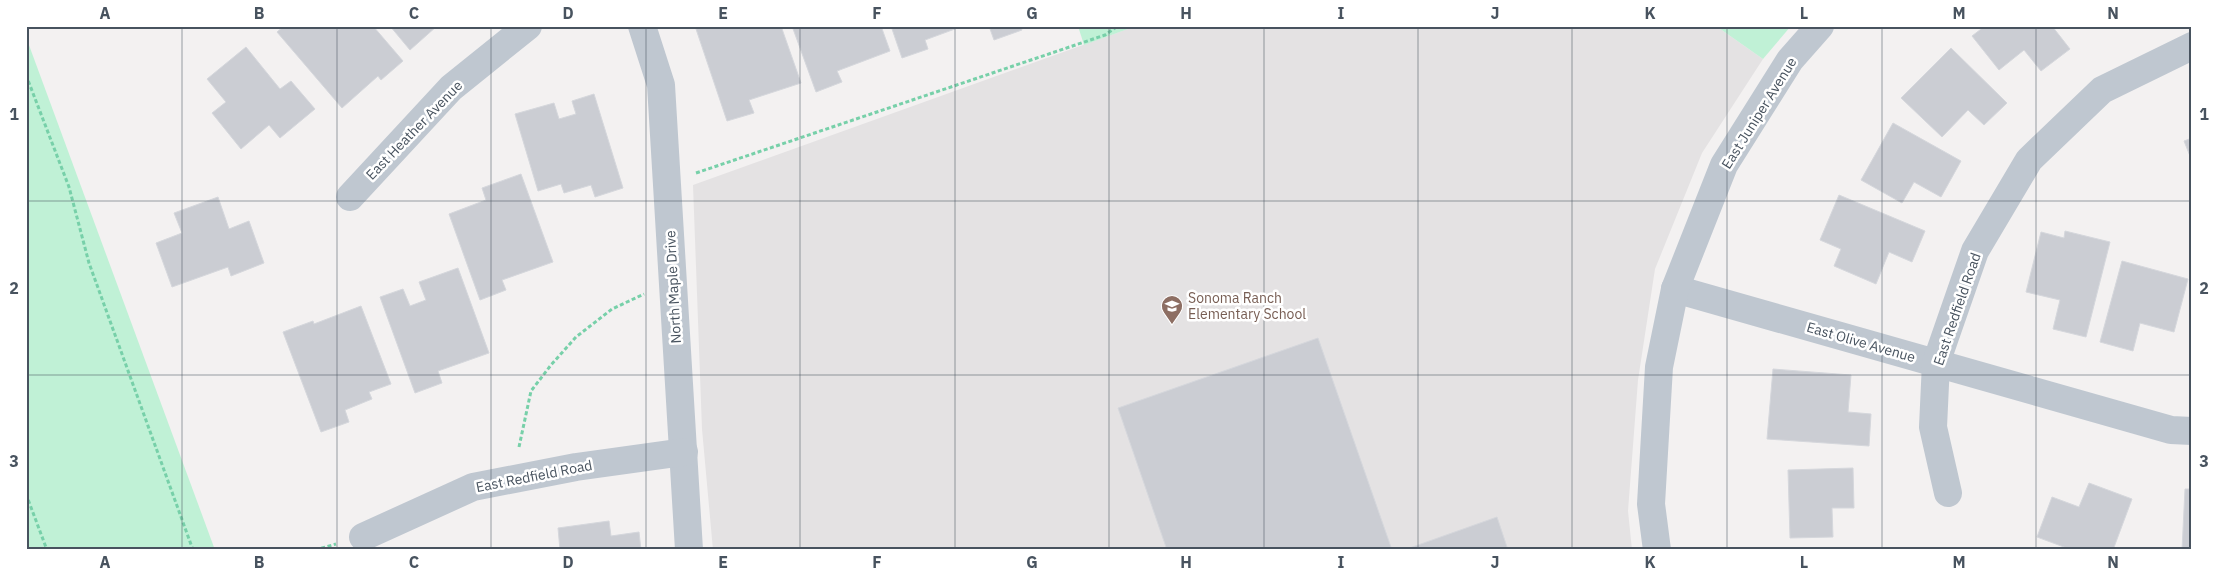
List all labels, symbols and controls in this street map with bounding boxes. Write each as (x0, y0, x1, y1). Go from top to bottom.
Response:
text: A (100, 3, 111, 23)
text: B (254, 3, 265, 23)
text: C (409, 3, 419, 23)
text: D (562, 3, 574, 23)
text: E (718, 3, 728, 23)
text: F (872, 3, 882, 23)
text: G (1026, 3, 1038, 23)
text: H (1180, 3, 1192, 23)
text: I (1338, 3, 1345, 23)
text: J (1491, 3, 1499, 23)
text: K (1644, 3, 1656, 23)
text: L (1800, 3, 1808, 23)
text: M (1952, 3, 1966, 23)
text: N (2107, 3, 2119, 23)
street label: East Juniper Avenue (1717, 54, 1801, 172)
street label: East Heather Avenue (362, 76, 466, 184)
text: 1 (9, 104, 19, 124)
text: 1 (2199, 104, 2209, 124)
street label: North Maple Drive (661, 230, 685, 344)
street label: East Redfield Road (1929, 250, 1985, 368)
text: 2 (9, 278, 19, 298)
text: 2 (2199, 278, 2209, 298)
place label: Sonoma Ranch Elementary School (1188, 289, 1306, 323)
school or university icon: Sonoma Ranch Elementary School (1160, 294, 1184, 325)
street label: East Olive Avenue (1805, 318, 1918, 366)
text: 3 (9, 451, 19, 471)
text: 3 (2199, 451, 2209, 471)
street label: East Redfield Road (474, 456, 594, 496)
text: A (100, 552, 111, 572)
text: B (254, 552, 265, 572)
text: C (409, 552, 419, 572)
text: D (562, 552, 574, 572)
text: E (718, 552, 728, 572)
text: F (872, 552, 882, 572)
text: G (1026, 552, 1038, 572)
text: H (1180, 552, 1192, 572)
text: I (1338, 552, 1345, 572)
text: J (1491, 552, 1499, 572)
text: K (1644, 552, 1656, 572)
text: L (1800, 552, 1808, 572)
text: M (1952, 552, 1966, 572)
text: N (2107, 552, 2119, 572)

